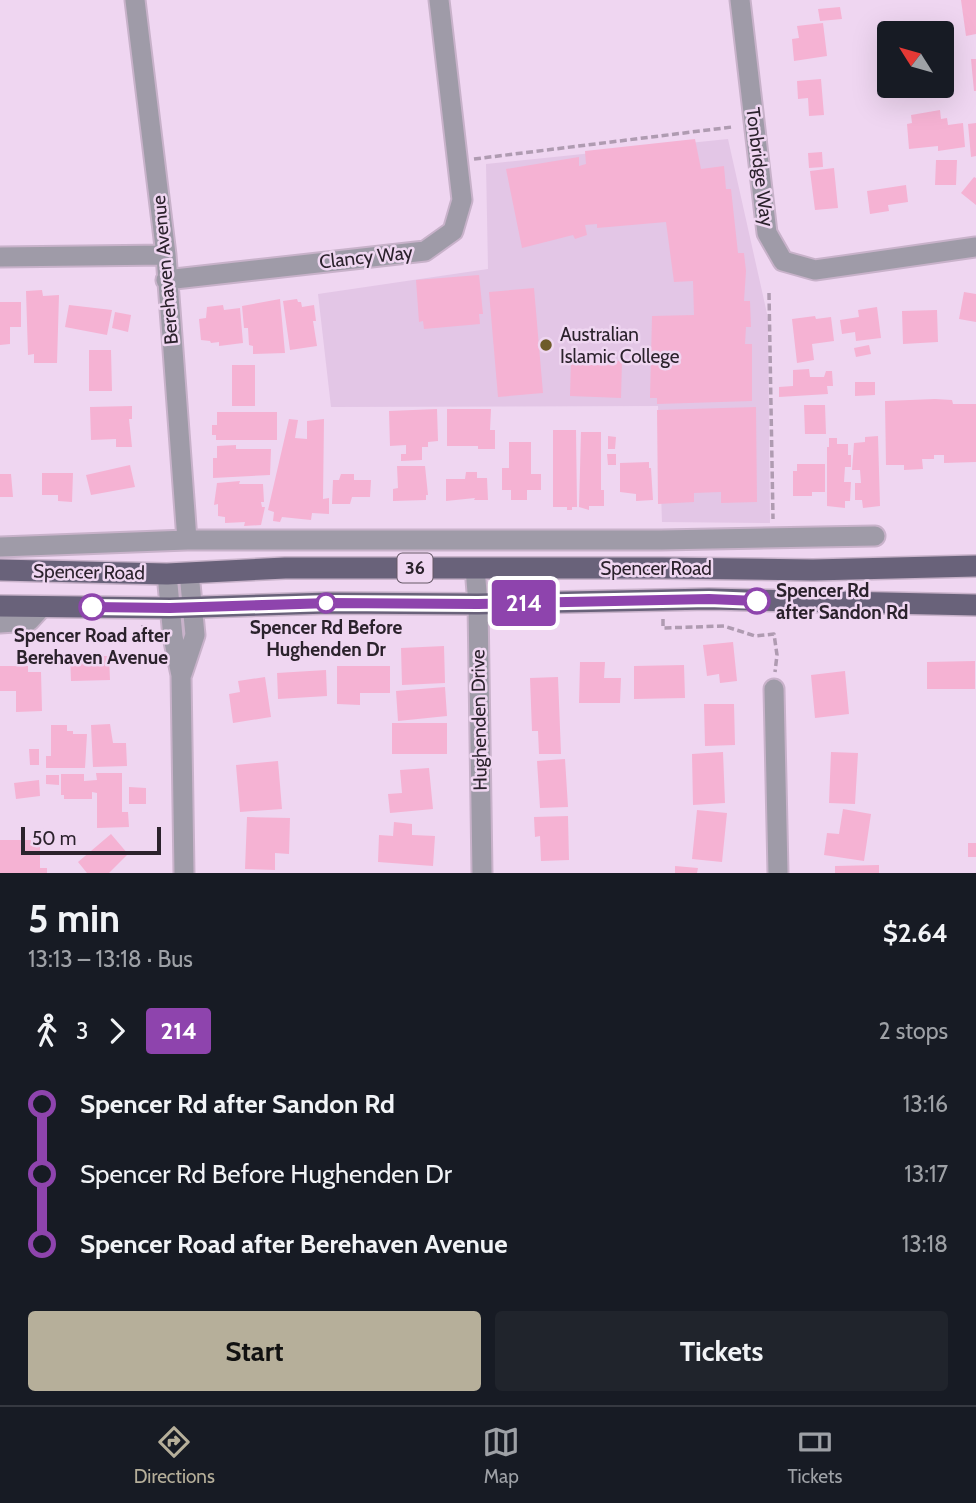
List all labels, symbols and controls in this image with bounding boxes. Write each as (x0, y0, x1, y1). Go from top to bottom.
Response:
north arrow (877, 21, 954, 98)
map controls (877, 21, 954, 98)
street label: Tonbridge Way (741, 106, 779, 228)
street label: Berehaven Avenue (147, 194, 183, 346)
street label: Clancy Way (318, 241, 414, 273)
place label: Australian Islamic College (560, 323, 680, 368)
marker: Australian Islamic College (538, 337, 554, 353)
road number: 36 (398, 554, 432, 582)
street label: Spencer Road (600, 557, 712, 580)
street label: Spencer Road (33, 560, 145, 584)
place label: Spencer Rd after Sandon Rd (776, 579, 908, 624)
line badge: 214 (484, 580, 564, 626)
text: 214 (506, 588, 542, 617)
marker: Spencer Rd after Sandon Rd (744, 588, 770, 614)
marker: Spencer Rd Before Hughenden Dr (316, 593, 336, 613)
marker: Spencer Road after Berehaven Avenue (79, 594, 105, 620)
place label: Spencer Rd Before Hughenden Dr (250, 616, 402, 661)
place label: Spencer Road after Berehaven Avenue (14, 624, 171, 669)
street label: Hughenden Drive (466, 649, 492, 791)
scale bar (21, 824, 161, 856)
text: 50 m (32, 827, 76, 850)
text: 5 min (28, 895, 120, 942)
text: $2.64 (883, 917, 948, 949)
text: 13:13 – 13:18 · Bus (28, 945, 193, 973)
icon: walk (28, 1012, 66, 1050)
icon: forward (98, 1012, 136, 1050)
text: 214 (160, 1016, 197, 1045)
text: 3 (76, 1017, 88, 1045)
text: 2 stops (879, 1017, 948, 1045)
text: Spencer Rd after Sandon Rd (80, 1088, 395, 1120)
text: 13:16 (903, 1090, 948, 1118)
text: Spencer Rd Before Hughenden Dr (80, 1158, 452, 1190)
text: 13:17 (904, 1160, 948, 1188)
text: Spencer Road after Berehaven Avenue (80, 1228, 508, 1260)
text: 13:18 (902, 1230, 948, 1258)
button: Start (28, 1311, 481, 1391)
button: Tickets (495, 1311, 948, 1391)
tab: Directions (134, 1423, 215, 1488)
tab: Map (482, 1423, 520, 1488)
tab: Tickets (788, 1423, 842, 1488)

